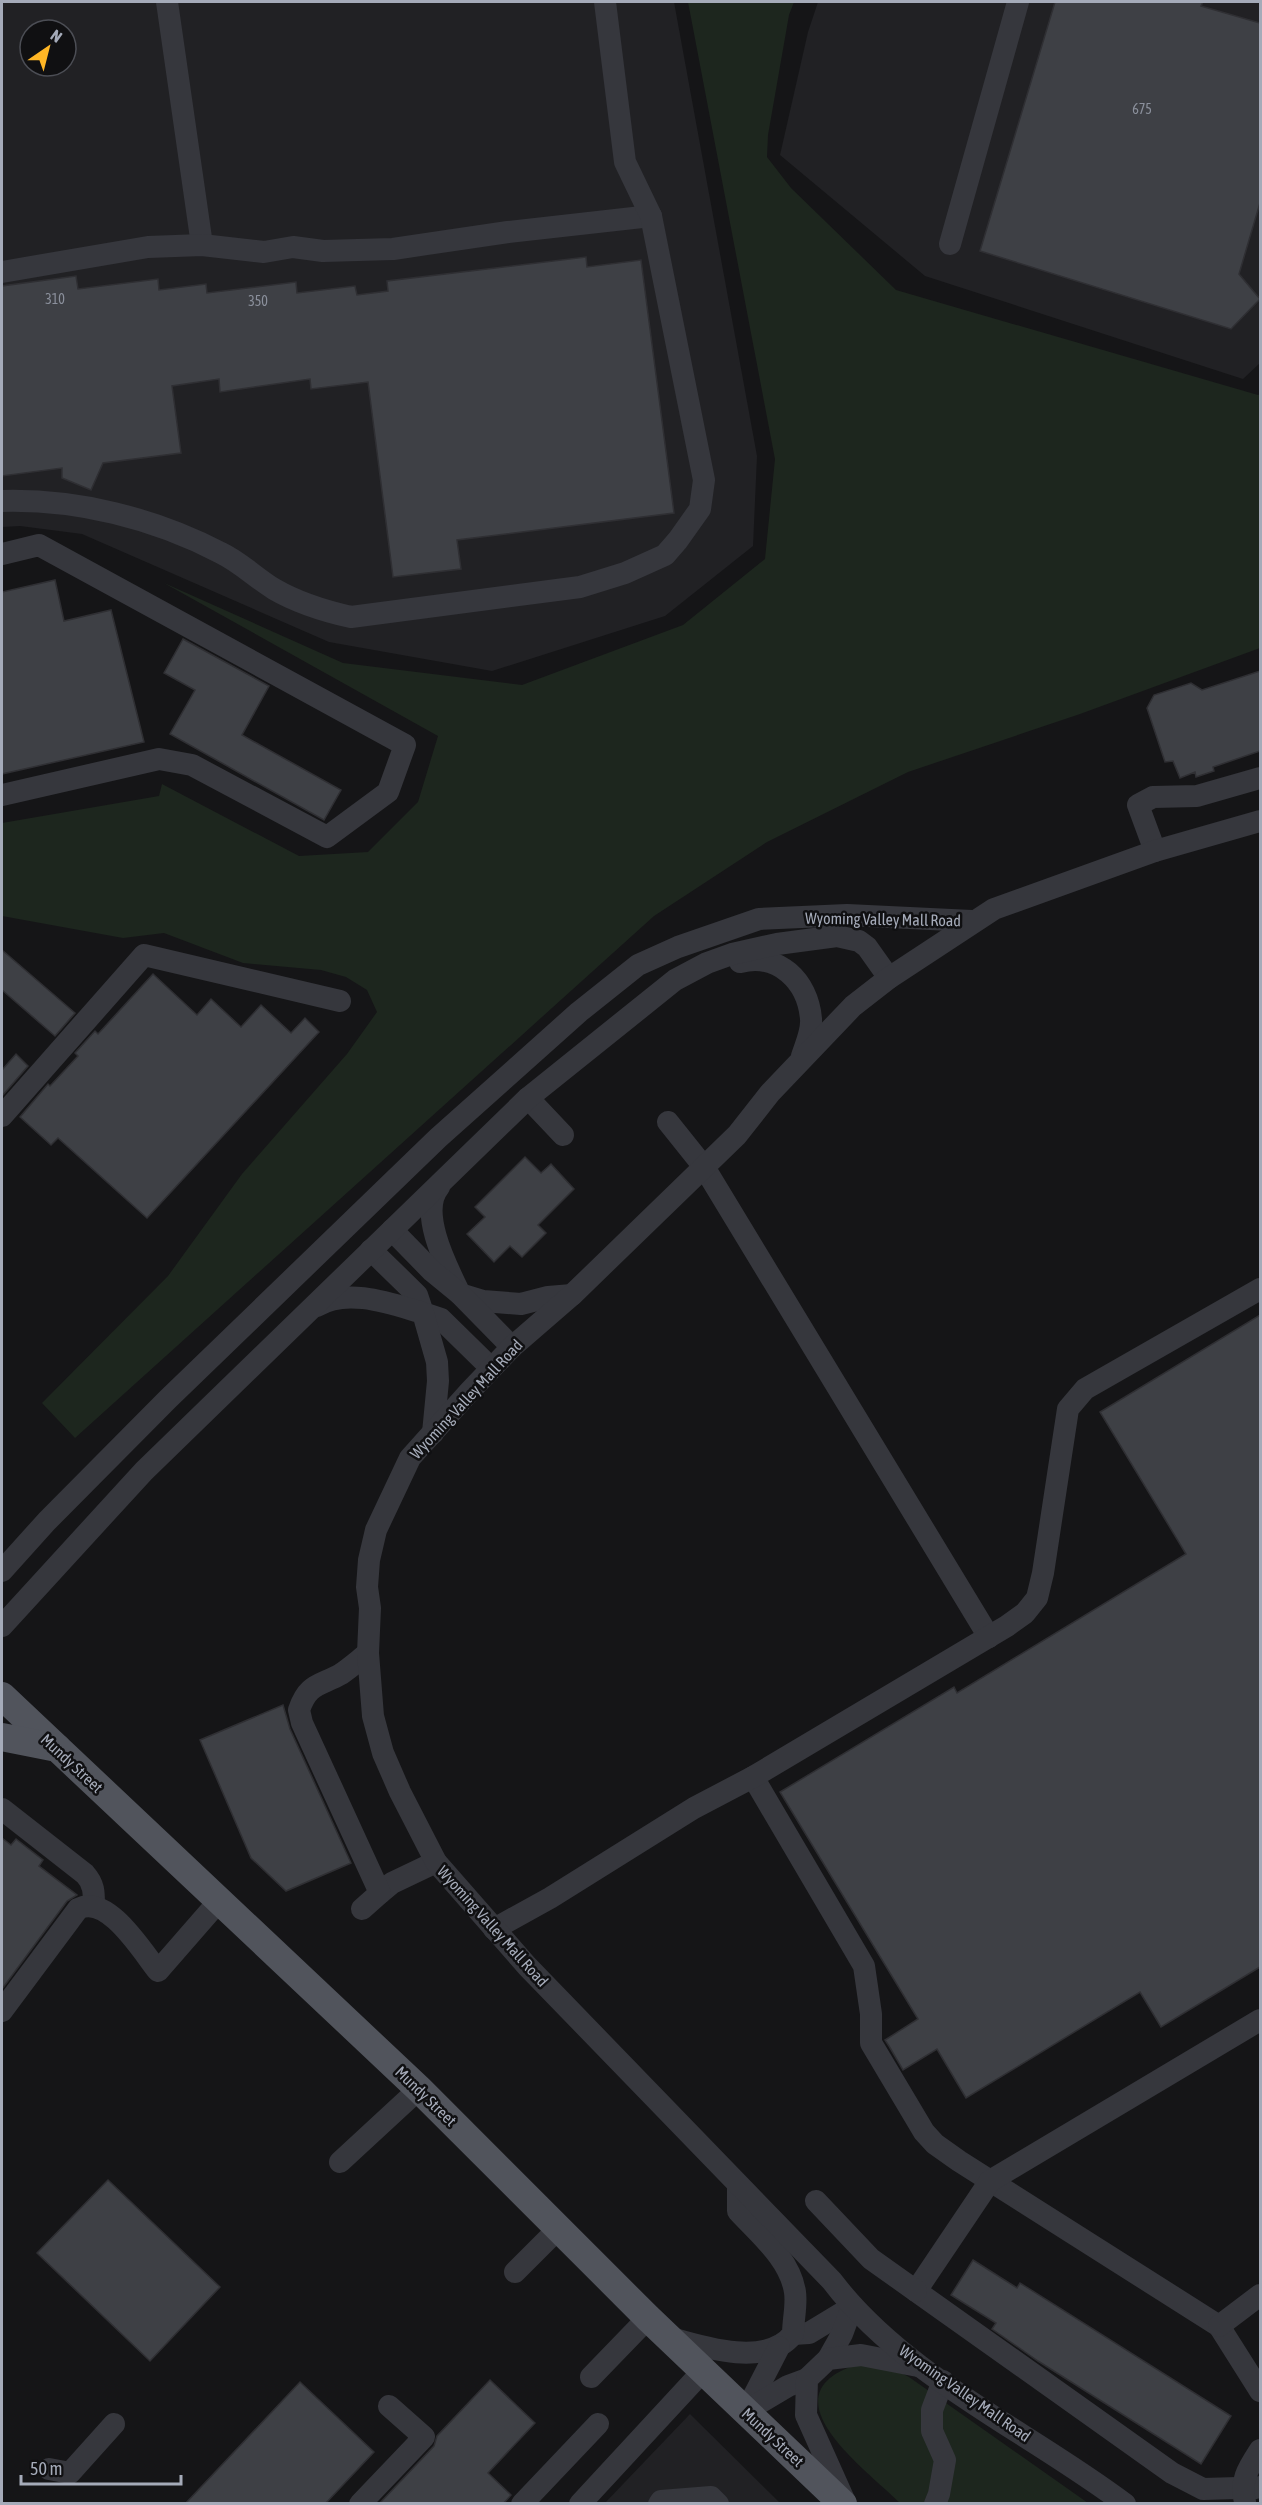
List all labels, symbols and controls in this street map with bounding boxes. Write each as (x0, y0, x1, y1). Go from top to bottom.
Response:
north arrow (18, 18, 78, 78)
text: N (48, 26, 66, 46)
house number: 675 (1132, 101, 1152, 117)
house number: 310 (45, 291, 65, 307)
house number: 350 (248, 293, 268, 309)
street label: Wyoming Valley Mall Road (805, 909, 961, 930)
street label: Wyoming Valley Mall Road (406, 1336, 526, 1463)
street label: Mundy Street (37, 1730, 107, 1797)
street label: Wyoming Valley Mall Road (433, 1862, 552, 1991)
street label: Mundy Street (391, 2063, 460, 2130)
street label: Wyoming Valley Mall Road (895, 2341, 1034, 2446)
street label: Mundy Street (738, 2404, 808, 2471)
scale bar (21, 2448, 182, 2486)
text: 50 m (30, 2458, 62, 2479)

